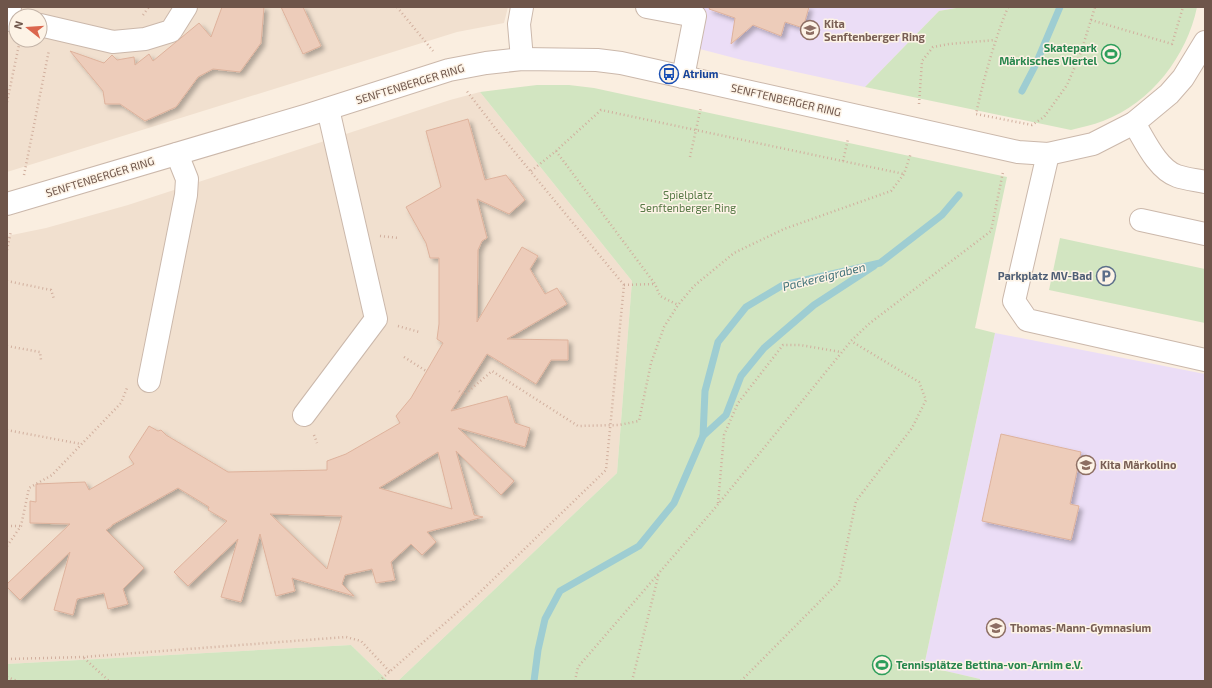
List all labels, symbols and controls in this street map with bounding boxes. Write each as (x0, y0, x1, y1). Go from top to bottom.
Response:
north arrow (8, 8, 48, 48)
place label: Kita Senftenberger Ring (824, 17, 926, 43)
text: N (11, 19, 25, 31)
school or university icon: Kita Senftenberger Ring (799, 19, 821, 41)
place label: Skatepark Märkisches Viertel (999, 41, 1098, 67)
sports icon: Skatepark Märkisches Viertel (1100, 43, 1122, 65)
street label: SENFTENBERGER RING (354, 61, 466, 106)
bus stop icon: Atrium (658, 63, 680, 85)
place label: Atrium (683, 67, 719, 80)
street label: SENFTENBERGER RING (730, 80, 843, 119)
street label: SENFTENBERGER RING (44, 154, 156, 199)
park label: Spielplatz Senftenberger Ring (640, 188, 736, 214)
water label: Packereigraben (781, 259, 867, 293)
parking icon: Parkplatz MV-Bad (1095, 265, 1117, 287)
place label: Parkplatz MV-Bad (998, 269, 1092, 282)
school or university icon: Kita Märkolino (1075, 454, 1097, 476)
place label: Kita Märkolino (1100, 458, 1177, 471)
school or university icon: Thomas-Mann-Gymnasium (985, 617, 1007, 639)
place label: Thomas-Mann-Gymnasium (1010, 621, 1152, 635)
sports icon: Tennisplätze Bettina-von-Arnim e.V. (871, 654, 893, 676)
place label: Tennisplätze Bettina-von-Arnim e.V. (896, 658, 1083, 671)

